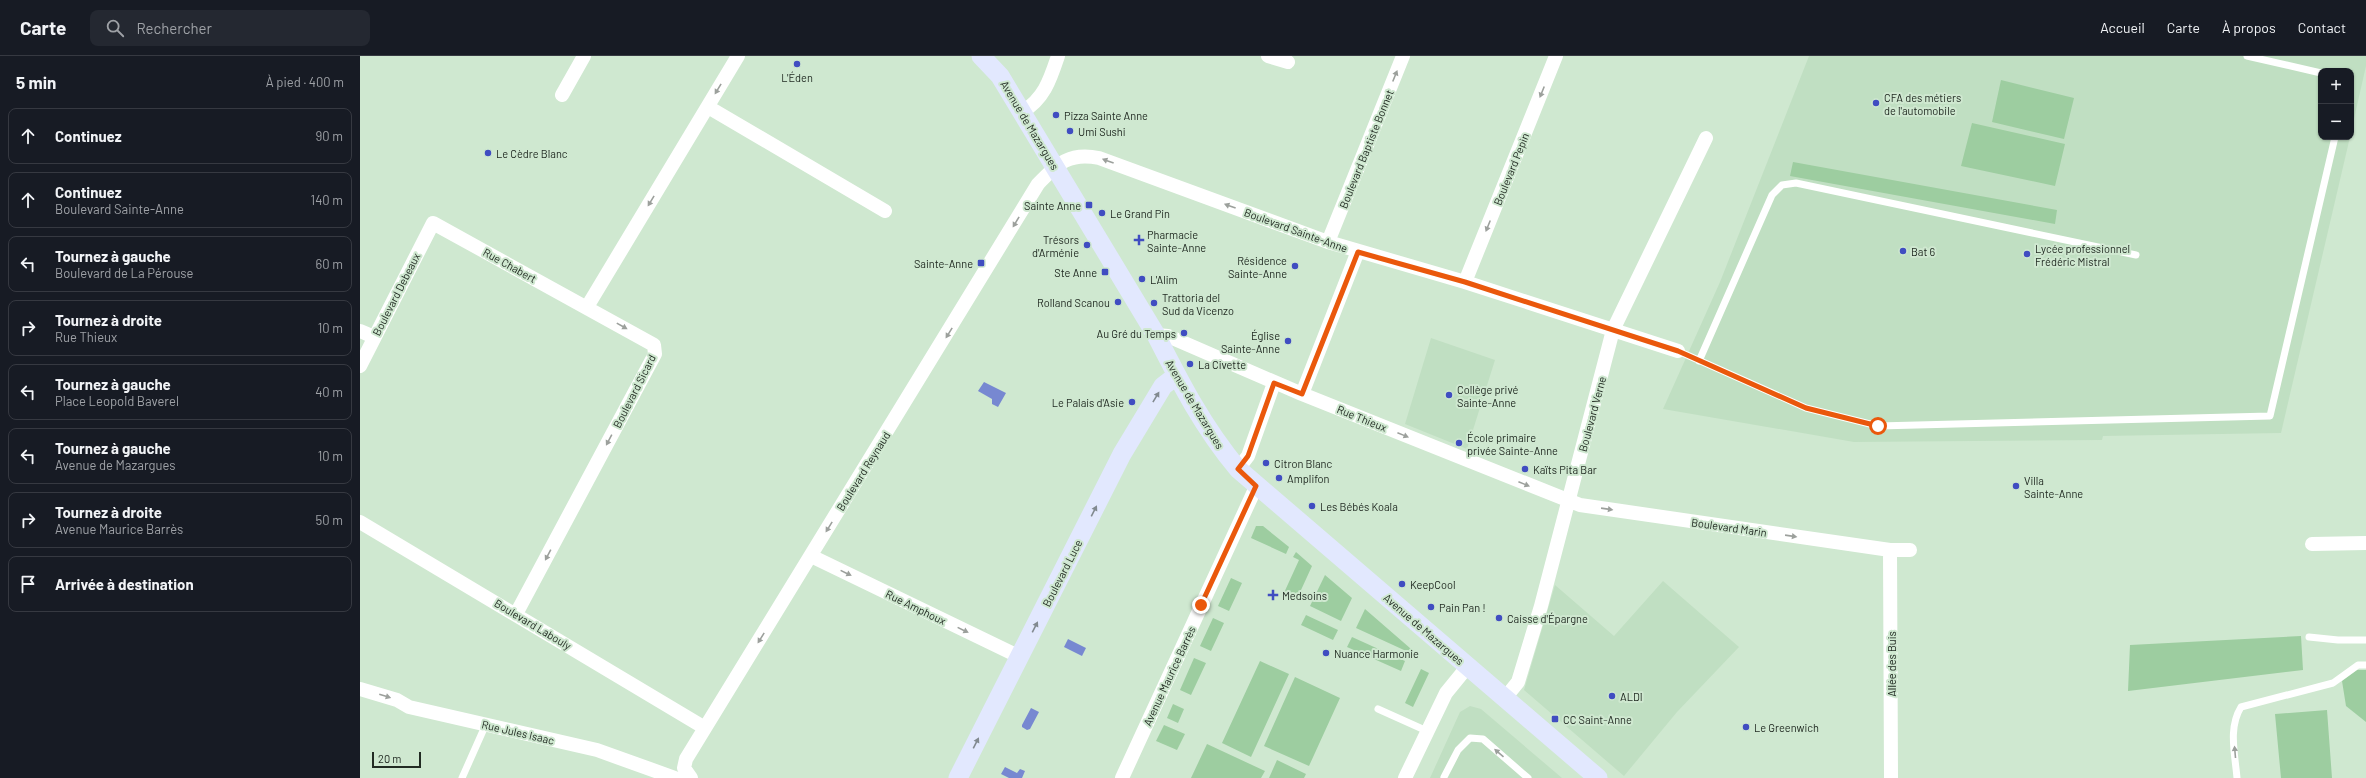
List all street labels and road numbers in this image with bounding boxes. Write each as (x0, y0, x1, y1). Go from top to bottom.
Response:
street label: Avenue de Mazargues (998, 78, 1062, 172)
street label: Boulevard Baptiste Bonnet (1336, 88, 1396, 210)
street label: Boulevard Pepin (1491, 131, 1531, 207)
street label: Boulevard Sainte-Anne (1243, 205, 1350, 255)
street label: Rue Chabert (481, 245, 539, 285)
street label: Boulevard Debeaux (370, 250, 422, 338)
street label: Boulevard Sicard (610, 352, 658, 430)
street label: Avenue de Mazargues (1163, 357, 1227, 451)
street label: Boulevard Verne (1576, 375, 1608, 453)
street label: Rue Thieux (1335, 402, 1389, 434)
street label: Boulevard Reynaud (833, 429, 893, 513)
street label: Boulevard Marin (1690, 515, 1768, 539)
street label: Boulevard Luce (1039, 537, 1085, 609)
street label: Rue Amphoux (884, 587, 948, 627)
street label: Avenue de Mazargues (1381, 591, 1467, 667)
street label: Boulevard Labouly (492, 596, 574, 652)
street label: Avenue Maurice Barrès (1140, 624, 1198, 728)
street label: Allée des Buis (1885, 631, 1898, 697)
street label: Rue Jules Isaac (481, 717, 556, 747)

